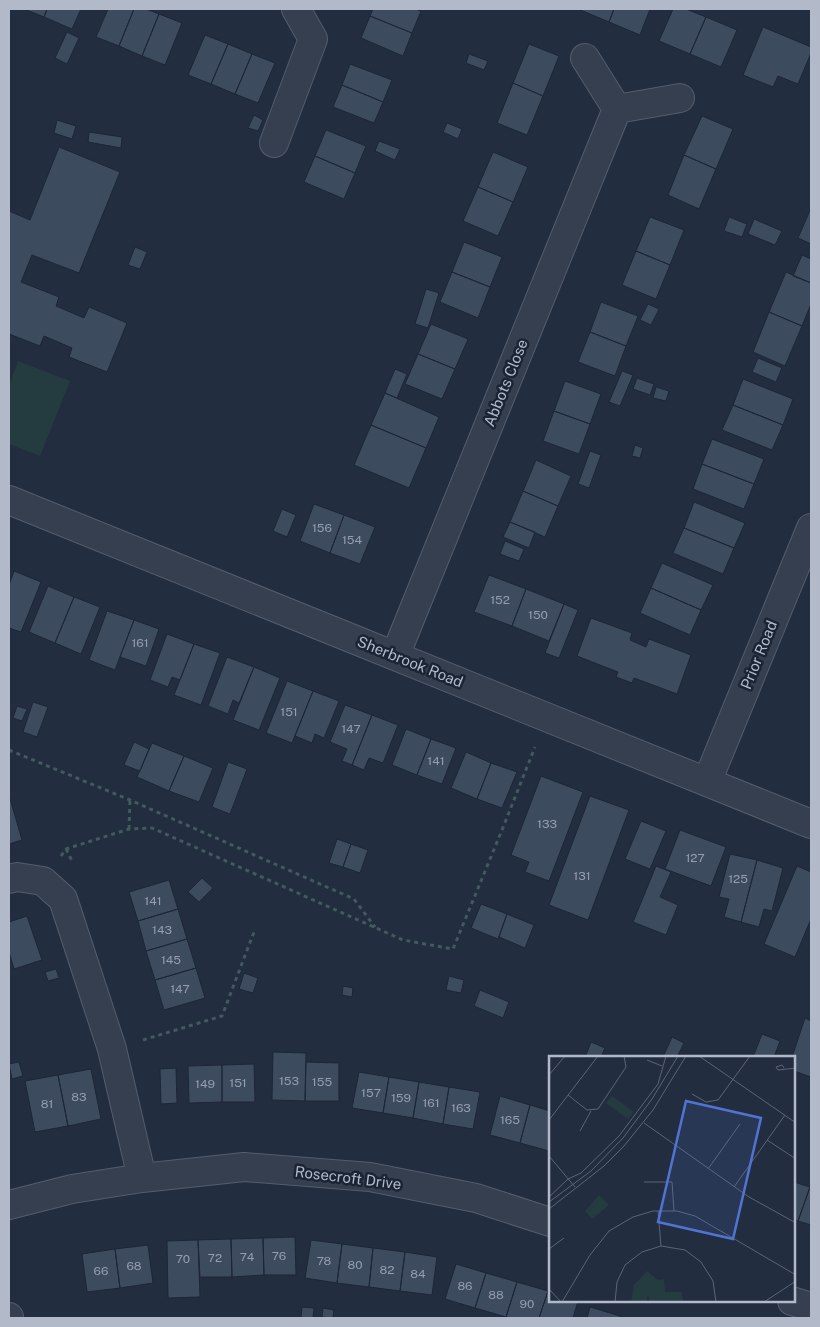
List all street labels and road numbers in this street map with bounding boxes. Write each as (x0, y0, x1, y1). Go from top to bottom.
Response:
street label: Abbots Close (480, 337, 531, 429)
street label: Prior Road (737, 618, 780, 692)
street label: Sherbrook Road (355, 633, 465, 690)
street label: Rosecroft Drive (294, 1163, 402, 1192)

